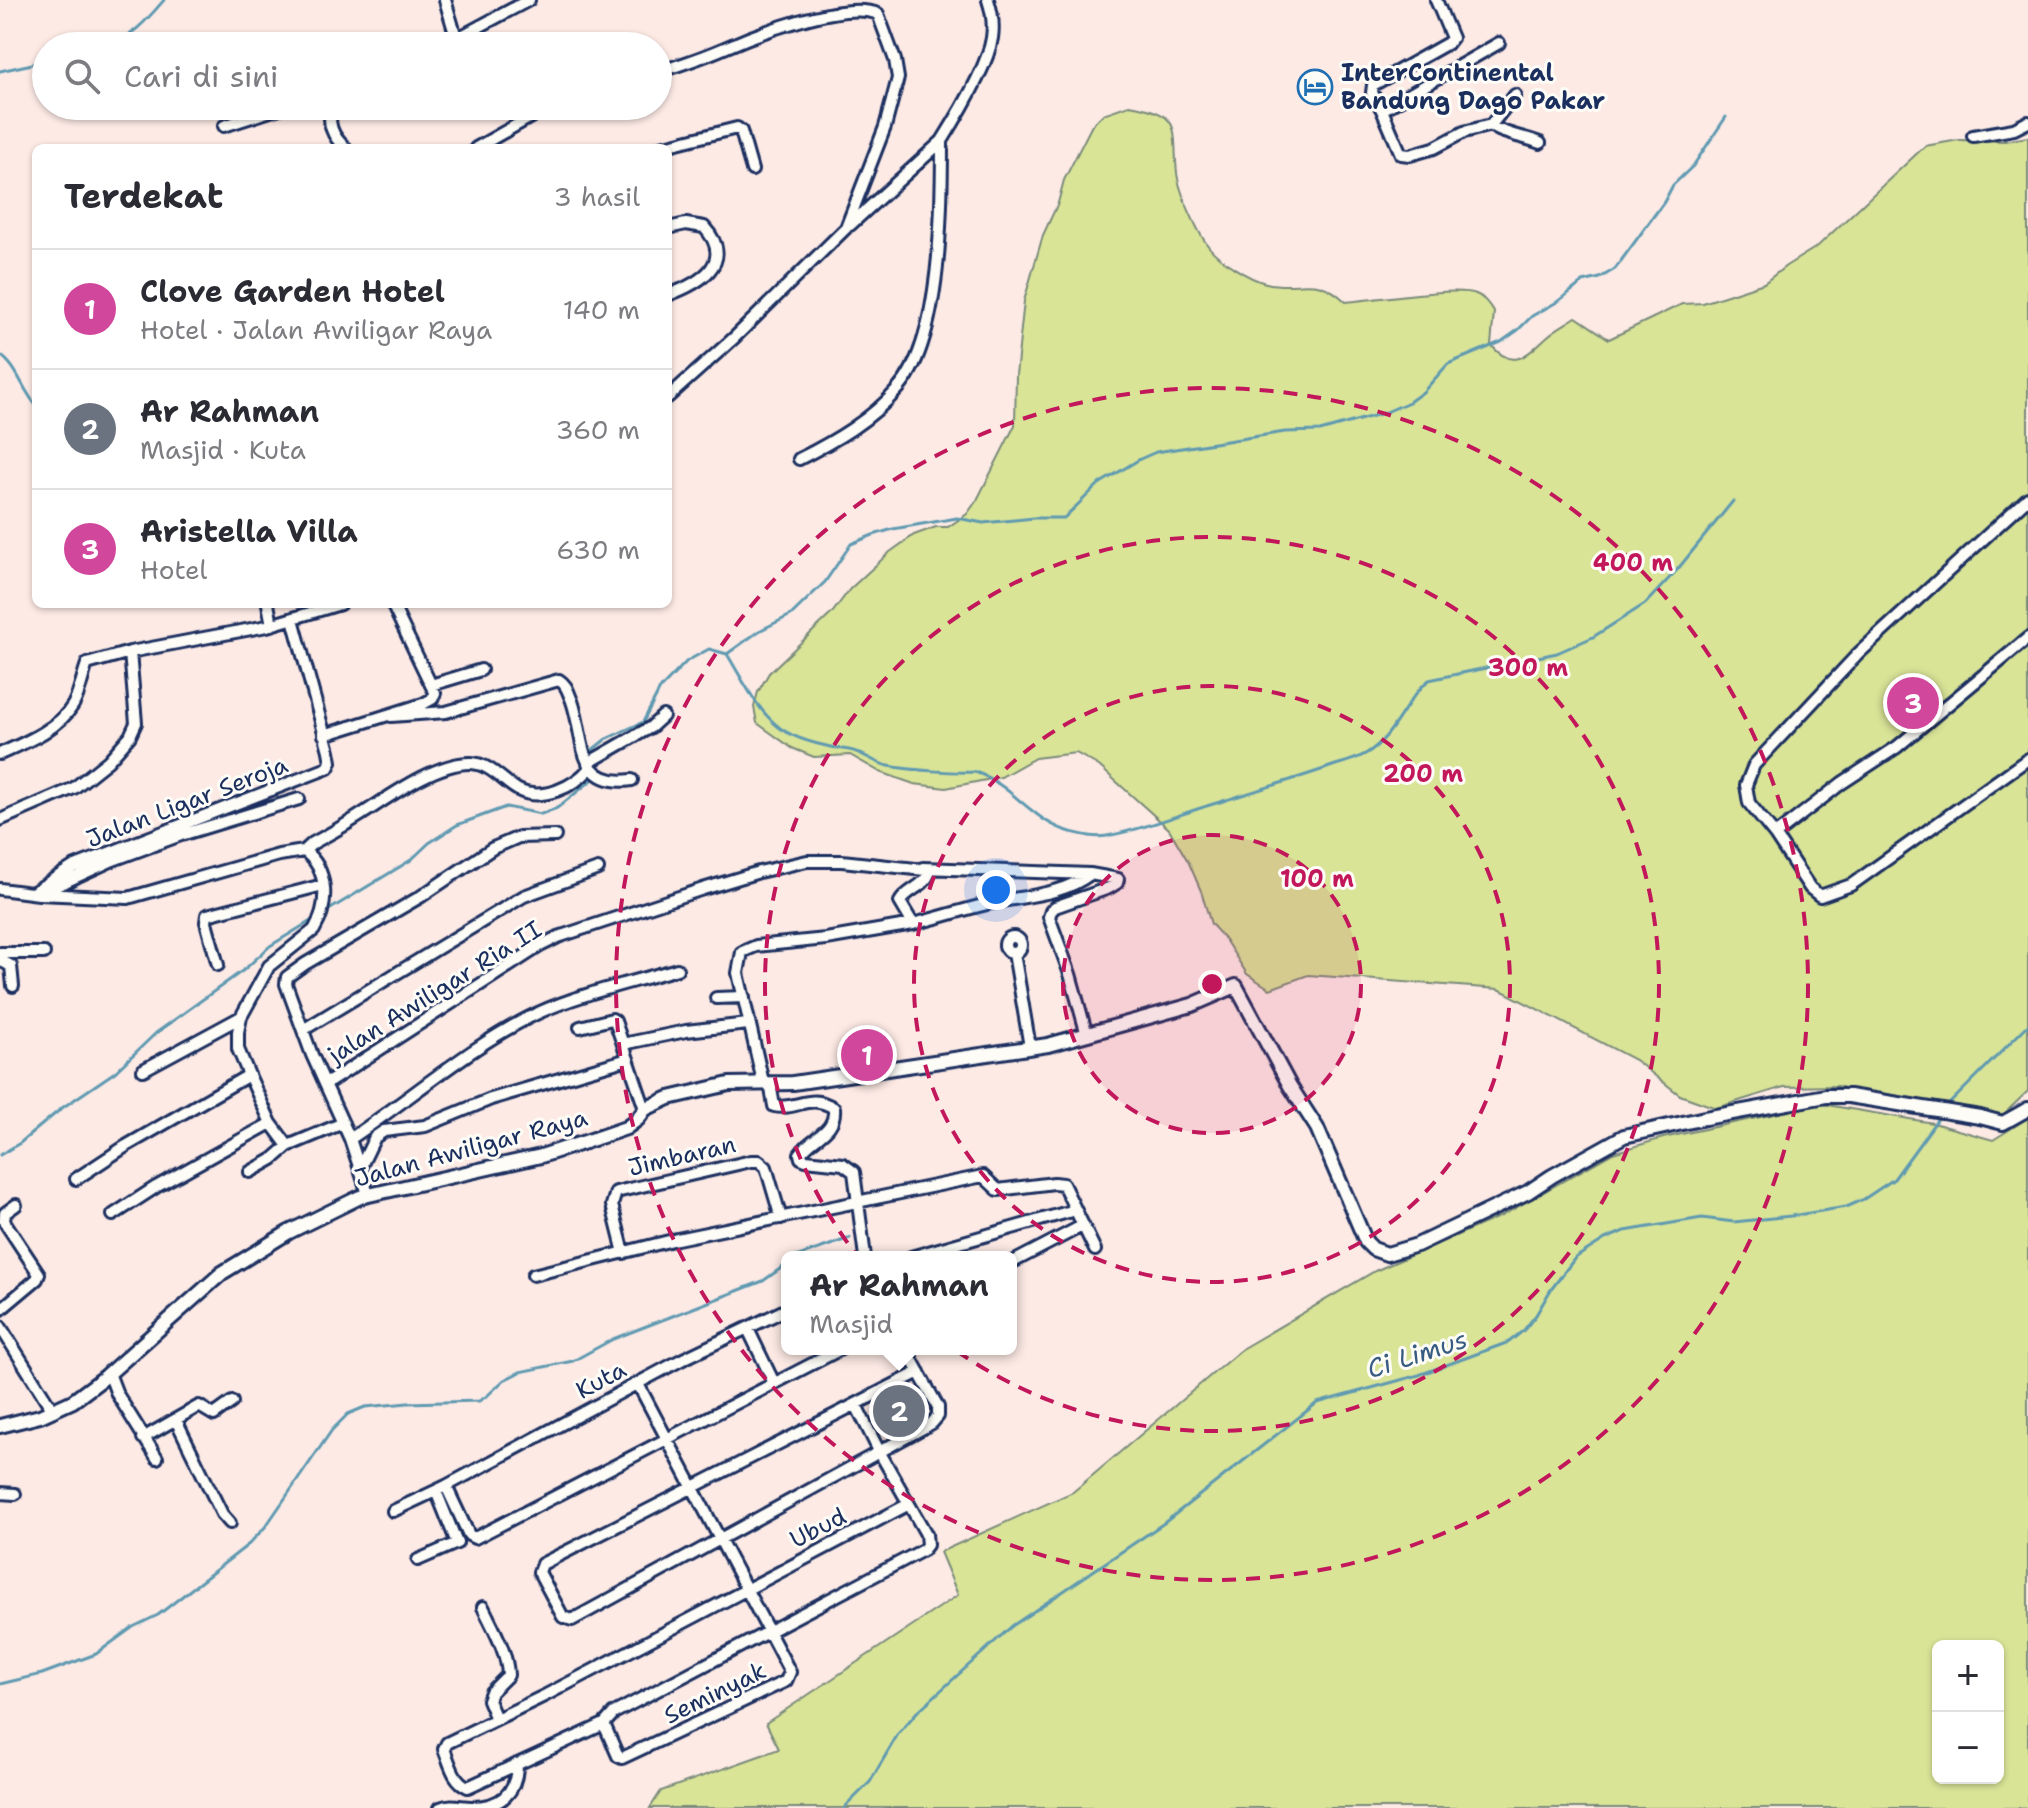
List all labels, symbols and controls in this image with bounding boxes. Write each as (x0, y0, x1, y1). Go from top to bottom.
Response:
search box (32, 32, 672, 120)
icon: search (60, 54, 104, 98)
text: Cari di sini (124, 56, 279, 97)
place label: InterContinental Bandung Dago Pakar (1341, 57, 1605, 117)
hotel icon: InterContinental Bandung Dago Pakar (1296, 68, 1334, 106)
text: Terdekat (64, 173, 223, 219)
text: 3 hasil (554, 179, 640, 214)
text: Clove Garden Hotel (140, 271, 445, 312)
text: 1 (84, 292, 96, 327)
text: 140 m (563, 292, 640, 327)
text: Hotel · Jalan Awiligar Raya (140, 312, 492, 347)
text: Ar Rahman (140, 391, 319, 432)
text: 2 (81, 412, 99, 447)
text: 360 m (555, 412, 640, 447)
text: Masjid · Kuta (140, 432, 306, 467)
text: Aristella Villa (140, 511, 358, 552)
text: 3 (81, 532, 99, 567)
text: 630 m (556, 532, 640, 567)
text: 400 m (1593, 547, 1673, 579)
text: Hotel (140, 552, 207, 587)
text: 300 m (1488, 652, 1568, 684)
pin: 3 (1887, 673, 1939, 733)
street label: Jalan Ligar Seroja (82, 749, 292, 855)
text: 200 m (1383, 758, 1463, 790)
text: 100 m (1280, 863, 1354, 895)
your location (976, 870, 1016, 910)
street label: jalan Awiligar Ria II (321, 913, 548, 1072)
centre of rings (1198, 970, 1226, 998)
pin: 1 (841, 1025, 893, 1085)
street label: Jalan Awiligar Raya (351, 1101, 591, 1194)
street label: Jimbaran (625, 1128, 739, 1184)
popup (781, 1251, 1017, 1355)
text: Ar Rahman (809, 1265, 989, 1306)
text: Masjid (809, 1306, 893, 1341)
water label: Ci Limus (1362, 1321, 1472, 1386)
street label: Kuta (570, 1353, 632, 1407)
pin: 2 (873, 1381, 925, 1441)
street label: Ubud (784, 1500, 852, 1556)
map controls (1932, 1640, 2004, 1784)
button: + (1932, 1640, 2004, 1712)
street label: Seminyak (659, 1654, 771, 1732)
button: − (1932, 1712, 2004, 1784)

